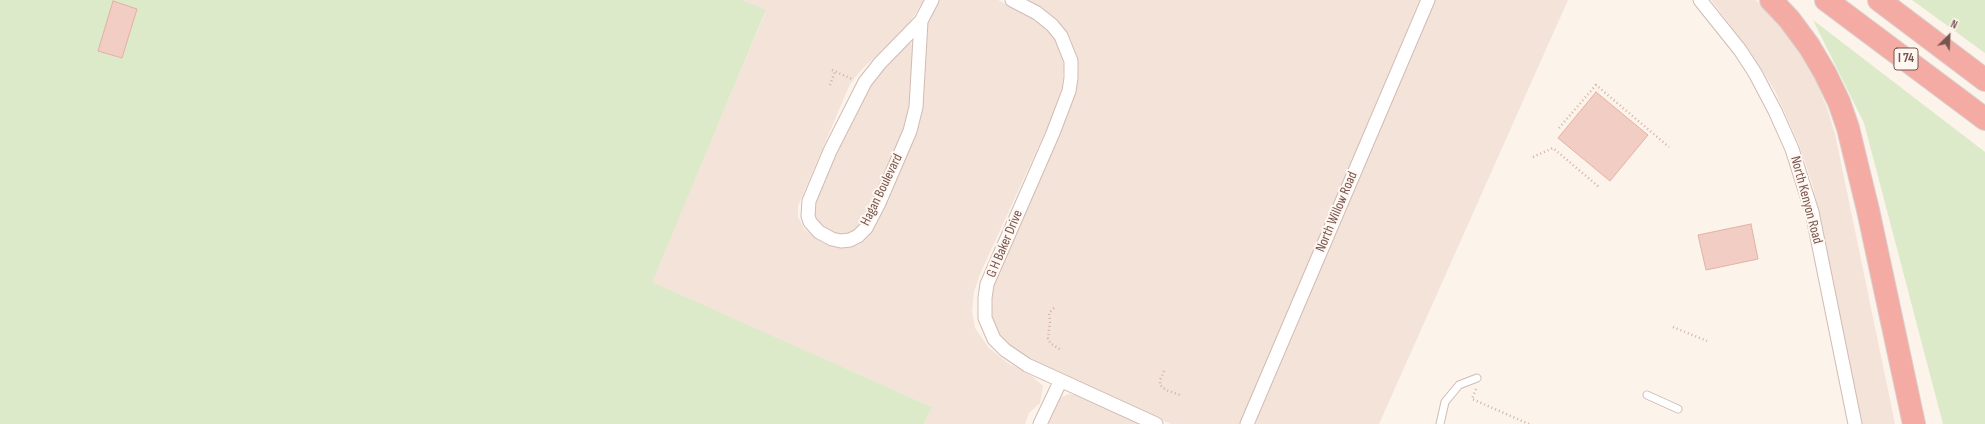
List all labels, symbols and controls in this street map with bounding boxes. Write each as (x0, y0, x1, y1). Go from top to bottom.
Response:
north arrow (1929, 16, 1969, 56)
text: N (1949, 17, 1959, 32)
road number: I 74 (1894, 48, 1918, 70)
street label: Hagan Boulevard (857, 151, 907, 229)
street label: North Kenyon Road (1786, 154, 1826, 246)
street label: North Willow Road (1313, 169, 1361, 255)
street label: G H Baker Drive (983, 208, 1027, 280)

